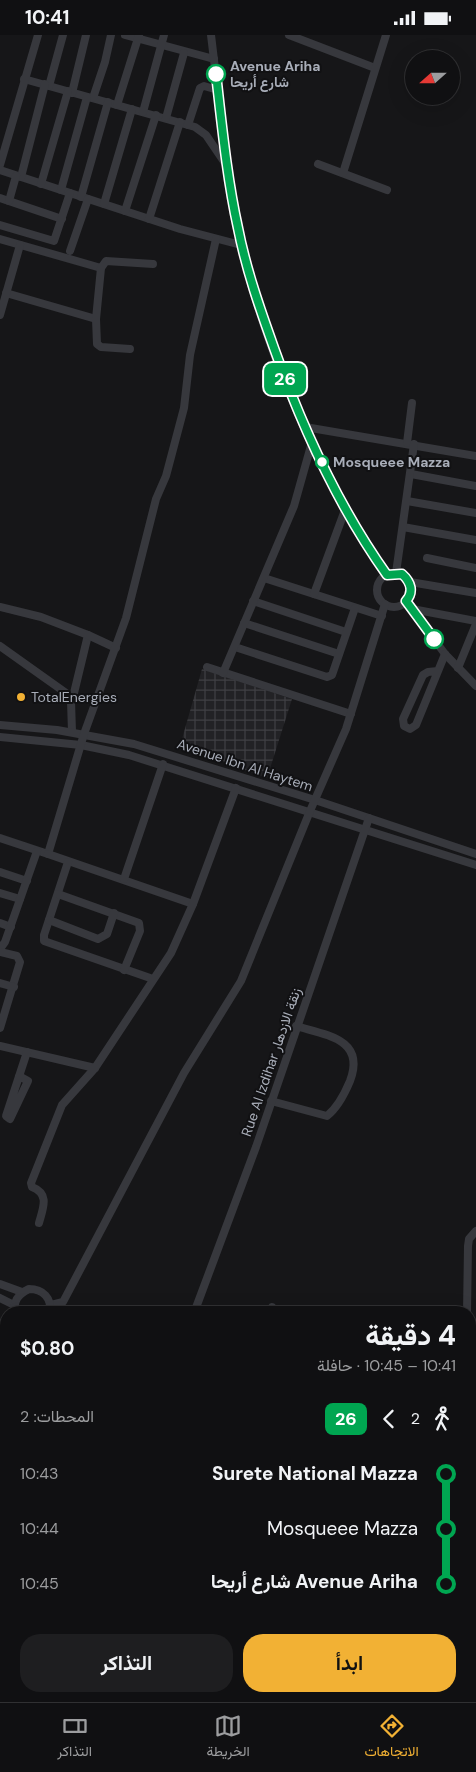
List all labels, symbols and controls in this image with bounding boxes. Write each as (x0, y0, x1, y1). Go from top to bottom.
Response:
text: 10:41 (25, 5, 69, 30)
north arrow (405, 50, 460, 105)
map controls (405, 50, 460, 105)
place label: Avenue Ariha شارع أريحا (230, 57, 320, 92)
marker: Avenue Ariha شارع أريحا (206, 64, 226, 84)
line badge: 26 (262, 363, 308, 395)
text: 26 (274, 367, 296, 391)
place label: Mosqueee Mazza (333, 453, 450, 471)
marker: Mosqueee Mazza (315, 455, 329, 469)
unlabelled marker (424, 629, 444, 649)
place label: TotalEnergies (31, 688, 117, 706)
marker: TotalEnergies (15, 691, 27, 703)
street label: Avenue Ibn Al Haytem (175, 735, 315, 795)
street label: Rue Al Izdihar زنقة الازدهار (237, 985, 305, 1139)
text: 4 دقيقة (365, 1317, 456, 1354)
text: $0.80 (20, 1336, 74, 1361)
text: 10:41 – 10:45 · حافلة (317, 1355, 456, 1376)
icon: back (375, 1405, 403, 1433)
icon: walk (428, 1405, 456, 1433)
text: المحطات: 2 (20, 1406, 94, 1427)
text: 26 (335, 1407, 357, 1431)
text: 2 (411, 1408, 420, 1429)
text: Surete National Mazza (212, 1461, 418, 1486)
text: 10:43 (20, 1463, 58, 1484)
text: Mosqueee Mazza (267, 1516, 418, 1541)
text: 10:44 (20, 1518, 59, 1539)
text: Avenue Ariha شارع أريحا (211, 1569, 418, 1594)
text: 10:45 (20, 1573, 59, 1594)
button: التذاكر (20, 1634, 233, 1692)
button: ابدأ (243, 1634, 456, 1692)
tab: التذاكر (57, 1712, 92, 1764)
tab: الخريطة (207, 1712, 250, 1764)
tab: الاتجاهات (364, 1712, 419, 1764)

